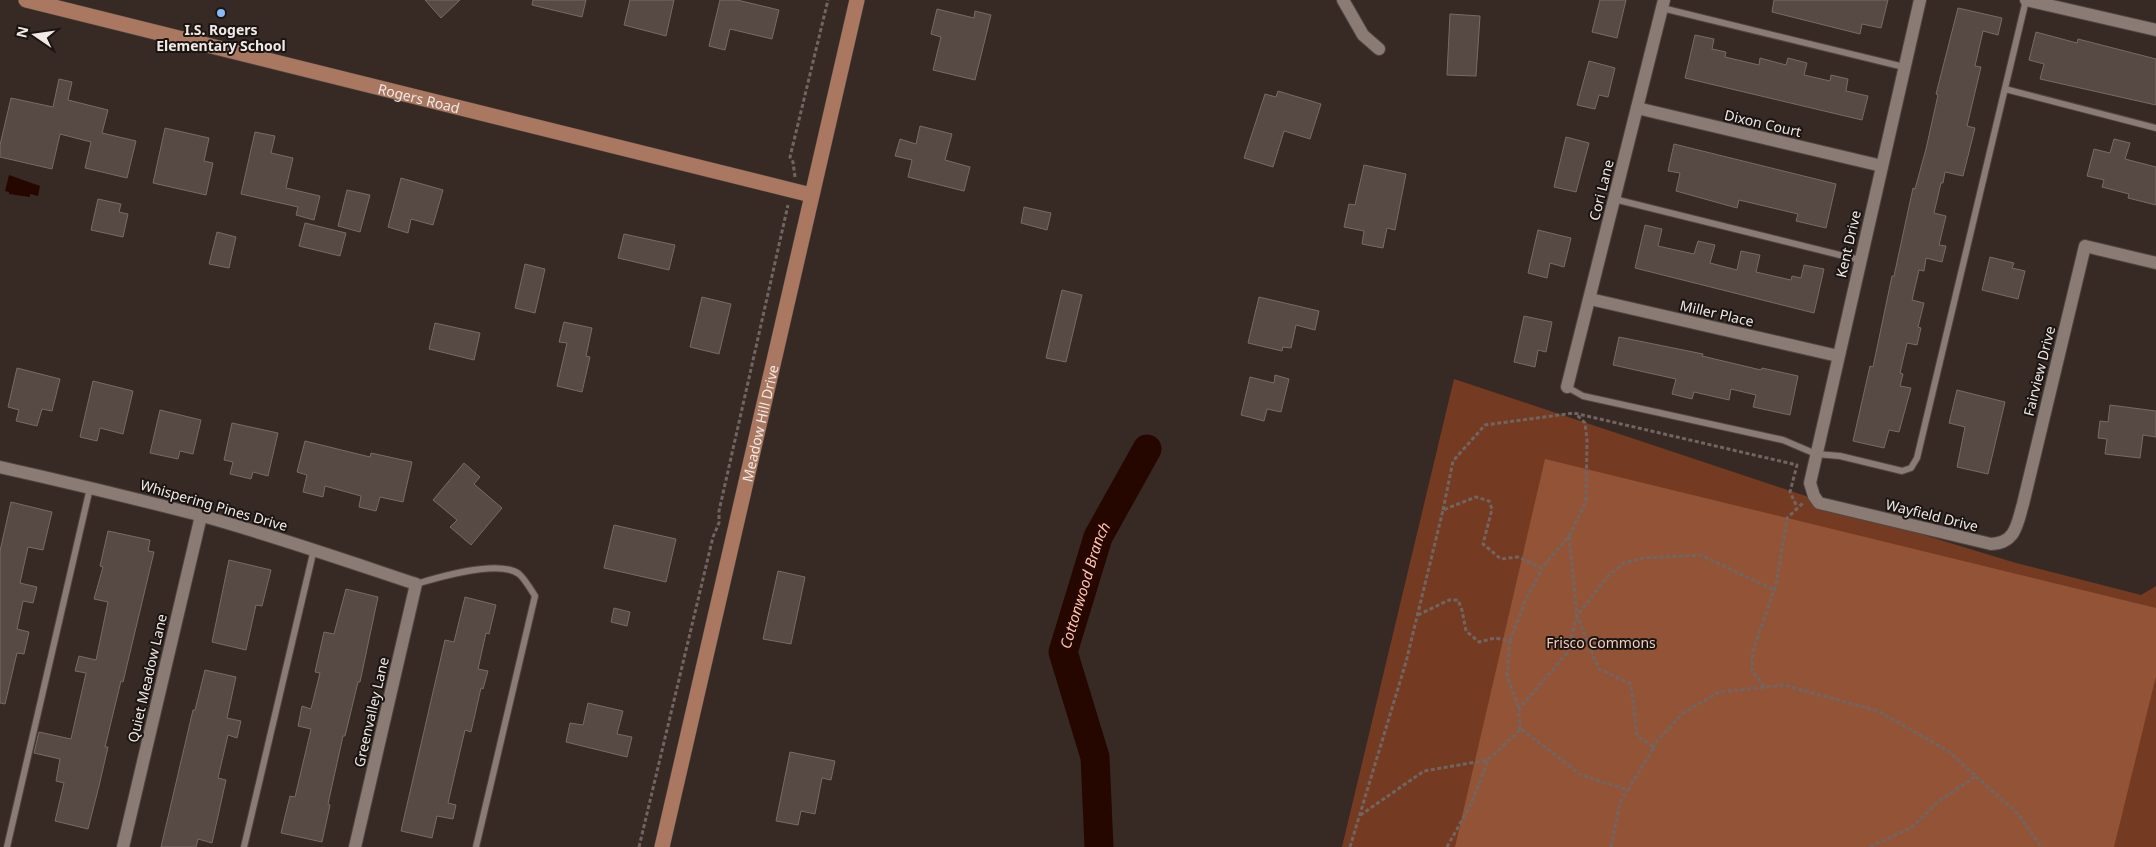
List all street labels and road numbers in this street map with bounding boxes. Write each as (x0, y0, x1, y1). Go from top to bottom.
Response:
street label: Rogers Road (376, 78, 462, 117)
street label: Dixon Court (1723, 105, 1803, 141)
street label: Cori Lane (1584, 157, 1618, 222)
street label: Kent Drive (1831, 208, 1865, 280)
street label: Miller Place (1678, 295, 1756, 331)
street label: Fairview Drive (2019, 324, 2059, 418)
street label: Meadow Hill Drive (737, 363, 782, 483)
street label: Whispering Pines Drive (138, 475, 290, 535)
street label: Wayfield Drive (1884, 494, 1980, 536)
street label: Quiet Meadow Lane (123, 612, 171, 744)
street label: Greenvalley Lane (349, 655, 393, 769)

